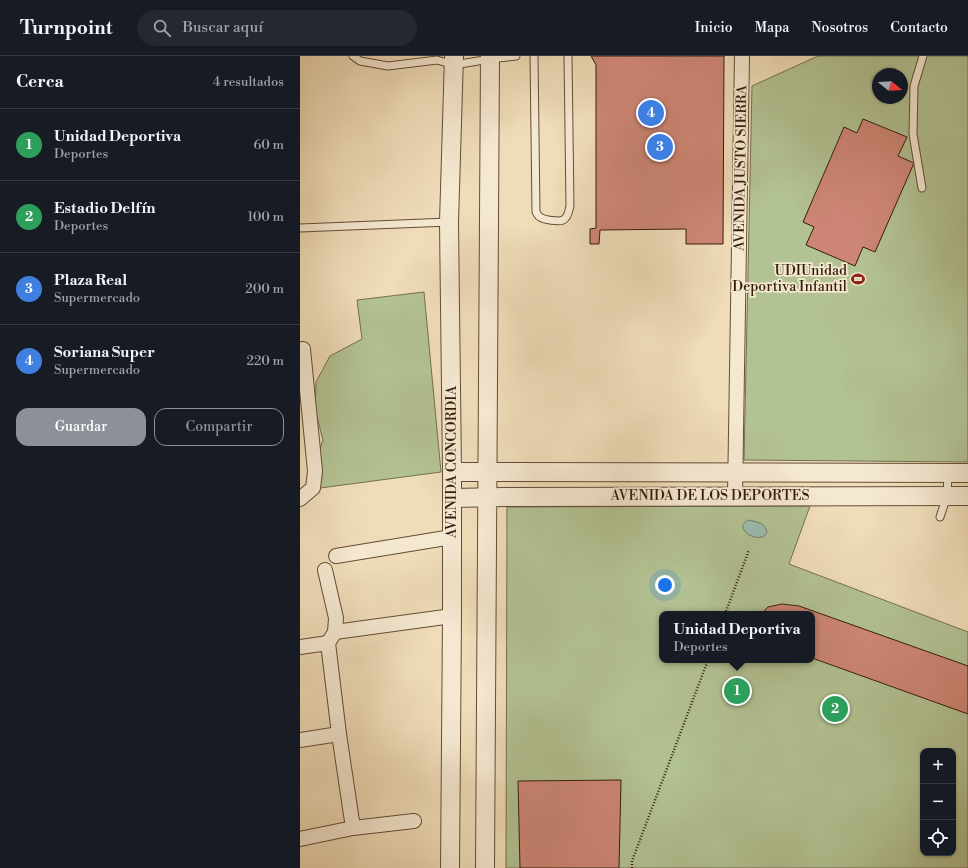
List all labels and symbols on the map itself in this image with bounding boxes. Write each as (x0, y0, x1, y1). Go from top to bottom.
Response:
north arrow (872, 68, 908, 104)
street label: AVENIDA JUSTO SIERRA (731, 84, 751, 252)
pin: 4 (638, 98, 664, 128)
pin: 3 (647, 132, 673, 162)
place label: UDIUnidad Deportiva Infantil (732, 262, 847, 296)
sports icon: UDIUnidad Deportiva Infantil (850, 271, 866, 287)
street label: AVENIDA CONCORDIA (443, 385, 461, 539)
street label: AVENIDA DE LOS DEPORTES (610, 487, 809, 505)
your location (655, 575, 675, 595)
pin: 1 (724, 676, 750, 706)
pin: 2 (822, 694, 848, 724)

